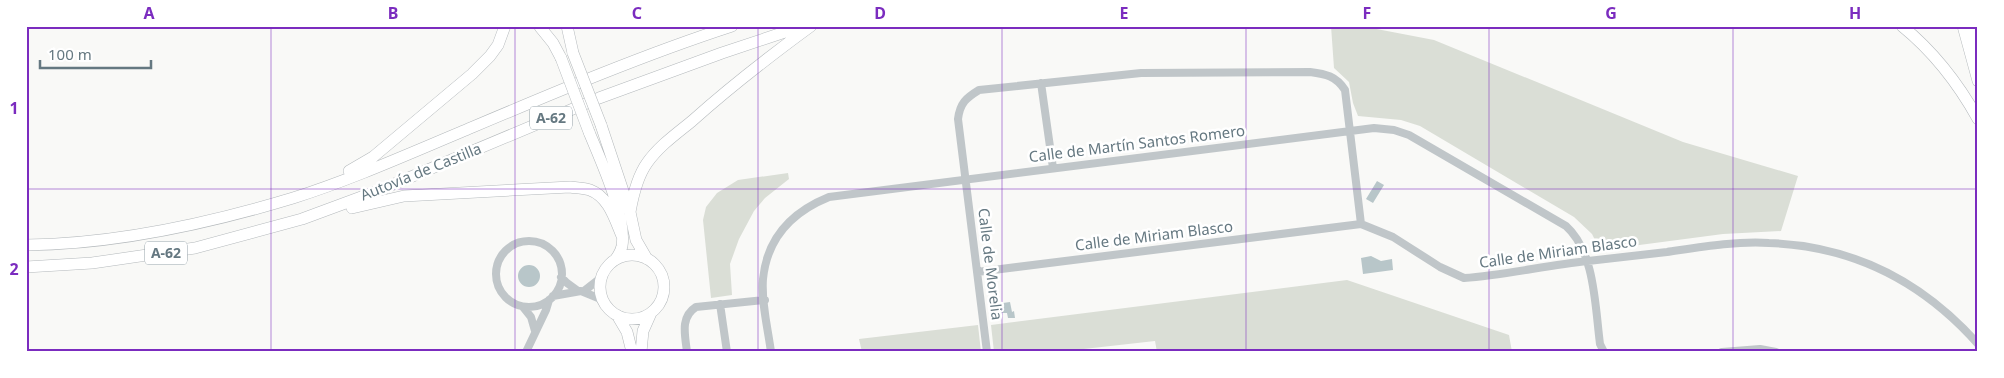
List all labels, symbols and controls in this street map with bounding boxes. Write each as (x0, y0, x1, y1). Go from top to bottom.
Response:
text: A (143, 2, 155, 24)
text: B (388, 2, 398, 24)
text: C (632, 2, 642, 24)
text: D (874, 2, 886, 24)
text: E (1120, 2, 1129, 24)
text: F (1363, 2, 1371, 24)
text: G (1605, 2, 1617, 24)
text: H (1849, 2, 1861, 24)
scale bar (40, 38, 151, 70)
text: 100 m (48, 44, 92, 64)
text: 1 (9, 97, 19, 119)
road number: A-62 (530, 106, 572, 130)
street label: Calle de Martín Santos Romero (1028, 120, 1246, 166)
street label: Autovía de Castilla (357, 138, 484, 205)
street label: Calle de Morelia (974, 207, 1008, 321)
street label: Calle de Miriam Blasco (1074, 215, 1234, 255)
street label: Calle de Miriam Blasco (1478, 230, 1638, 272)
road number: A-62 (145, 242, 187, 264)
text: 2 (9, 258, 19, 280)

